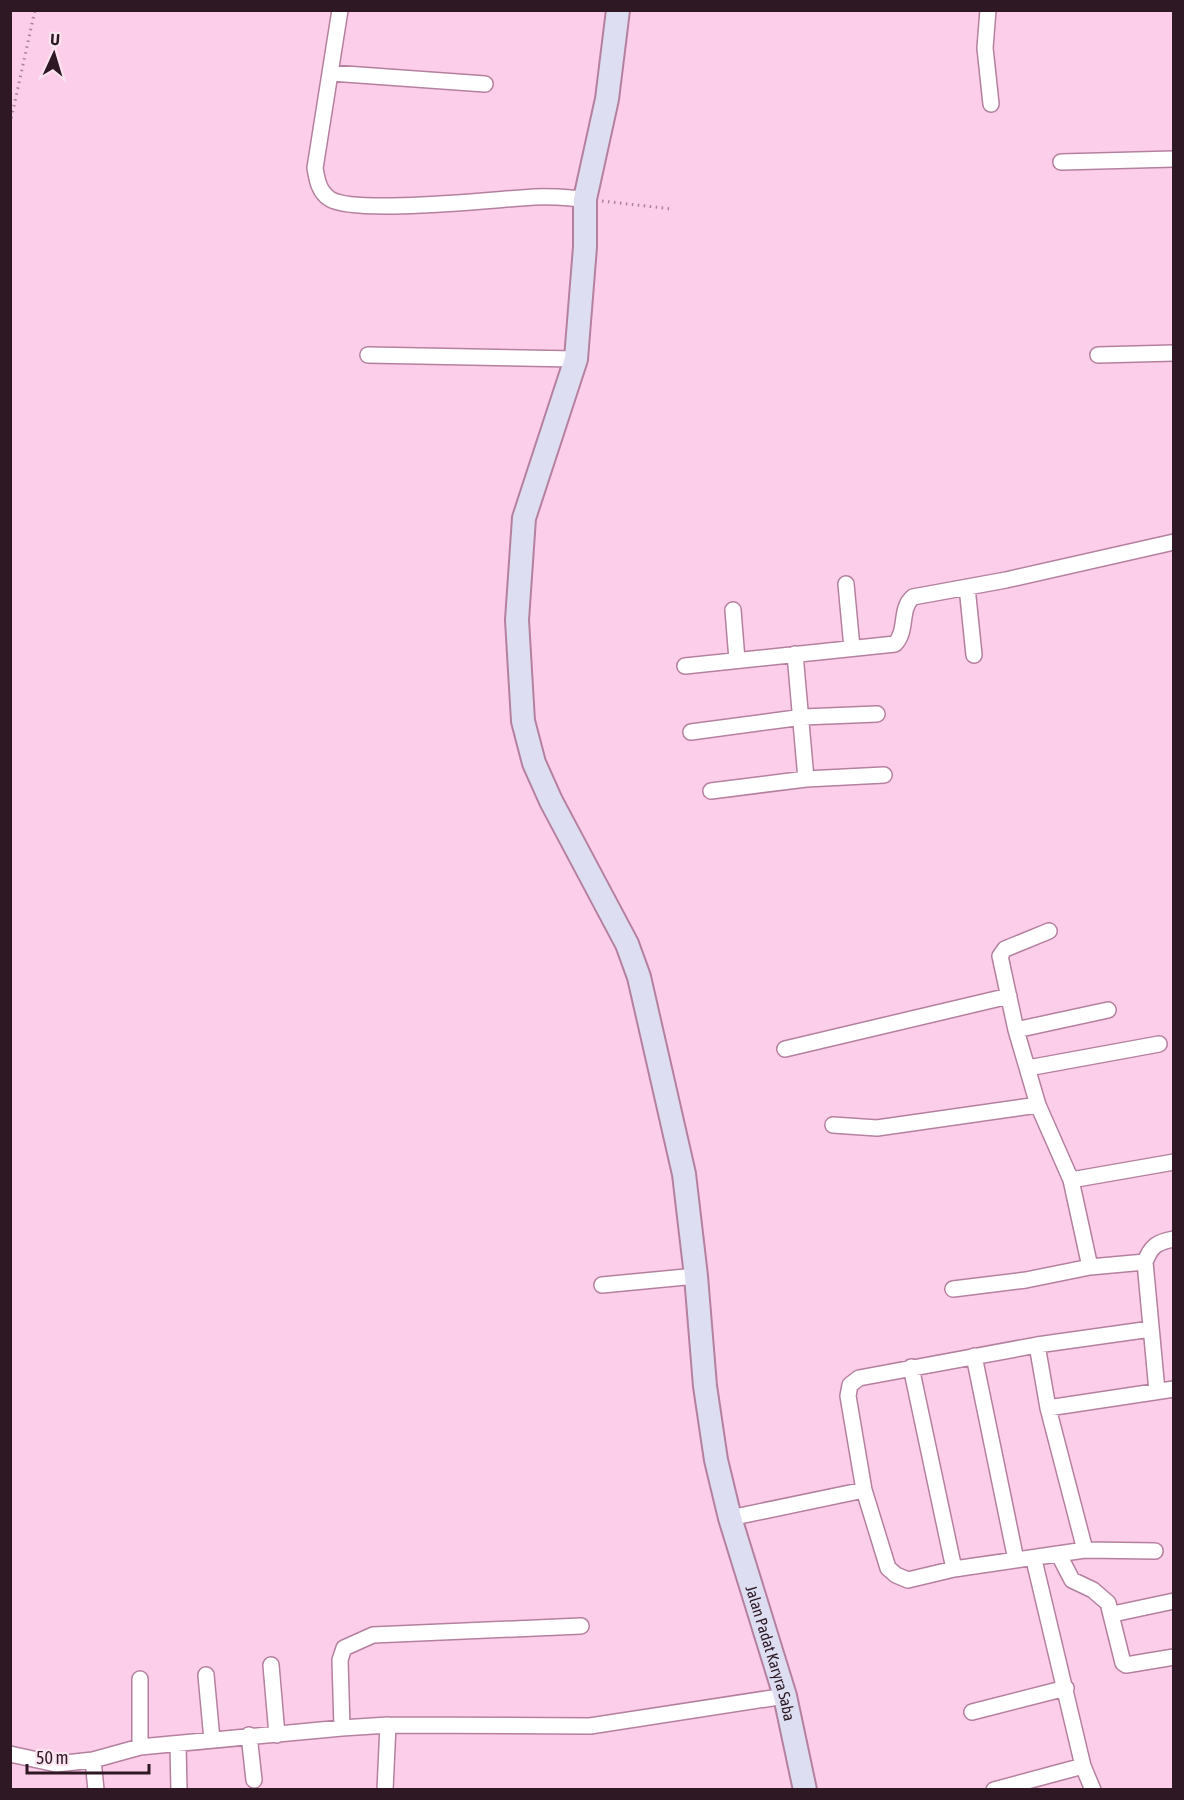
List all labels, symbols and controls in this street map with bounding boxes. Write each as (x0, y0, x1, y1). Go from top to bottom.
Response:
north arrow (24, 24, 84, 84)
text: U (50, 30, 60, 48)
street label: Jalan Padat Karyra Saba (742, 1583, 799, 1723)
scale bar (27, 1737, 148, 1775)
text: 50 m (36, 1747, 68, 1768)

